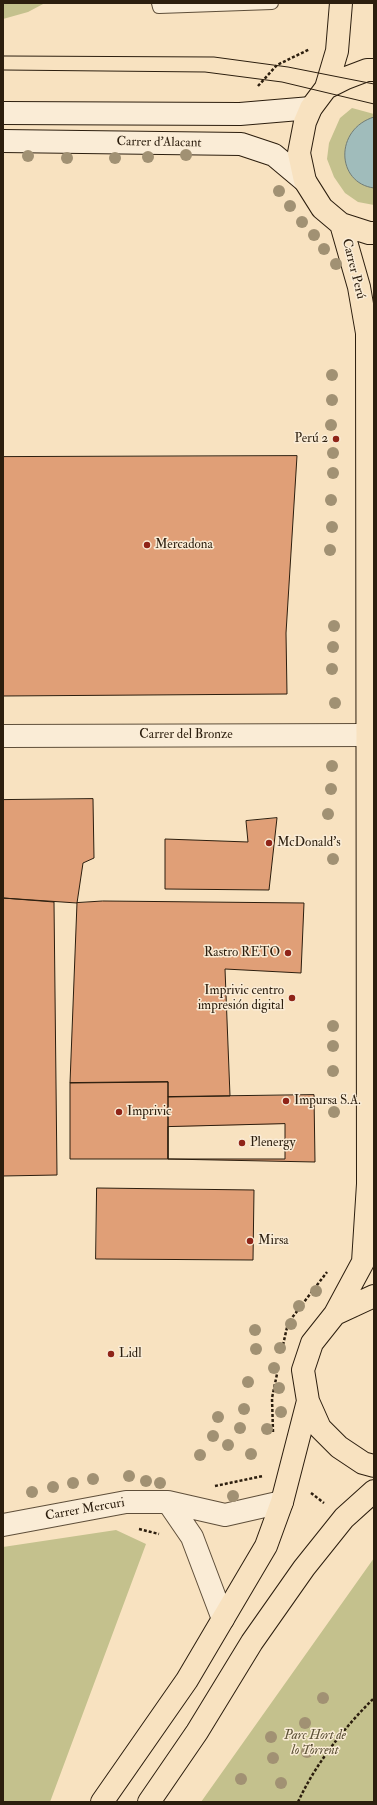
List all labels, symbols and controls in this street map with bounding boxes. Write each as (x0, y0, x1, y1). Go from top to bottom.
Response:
street label: Carrer d'Alacant (116, 134, 202, 152)
street label: Carrer Perú (338, 237, 368, 301)
place label: Perú 2 (294, 431, 328, 447)
marker: Perú 2 (331, 434, 341, 444)
place label: Mercadona (155, 537, 213, 553)
marker: Mercadona (142, 540, 152, 550)
street label: Carrer del Bronze (139, 727, 233, 743)
place label: McDonald's (277, 835, 341, 851)
marker: McDonald's (264, 838, 274, 848)
place label: Rastro RETO (204, 945, 280, 961)
marker: Rastro RETO (283, 948, 293, 958)
place label: Imprivic centro impresión digital (198, 983, 284, 1014)
marker: Imprivic centro impresión digital (287, 993, 297, 1003)
place label: Impursa S.A. (294, 1093, 361, 1109)
marker: Impursa S.A. (281, 1096, 291, 1106)
place label: Imprivic (127, 1104, 171, 1120)
marker: Imprivic (114, 1107, 124, 1117)
place label: Plenergy (250, 1135, 295, 1151)
marker: Plenergy (237, 1138, 247, 1148)
place label: Mirsa (258, 1233, 289, 1249)
marker: Mirsa (245, 1236, 255, 1246)
place label: Lidl (119, 1346, 142, 1362)
marker: Lidl (106, 1349, 116, 1359)
street label: Carrer Mercuri (44, 1495, 126, 1525)
park label: Parc Hort de lo Torrent (284, 1728, 346, 1759)

